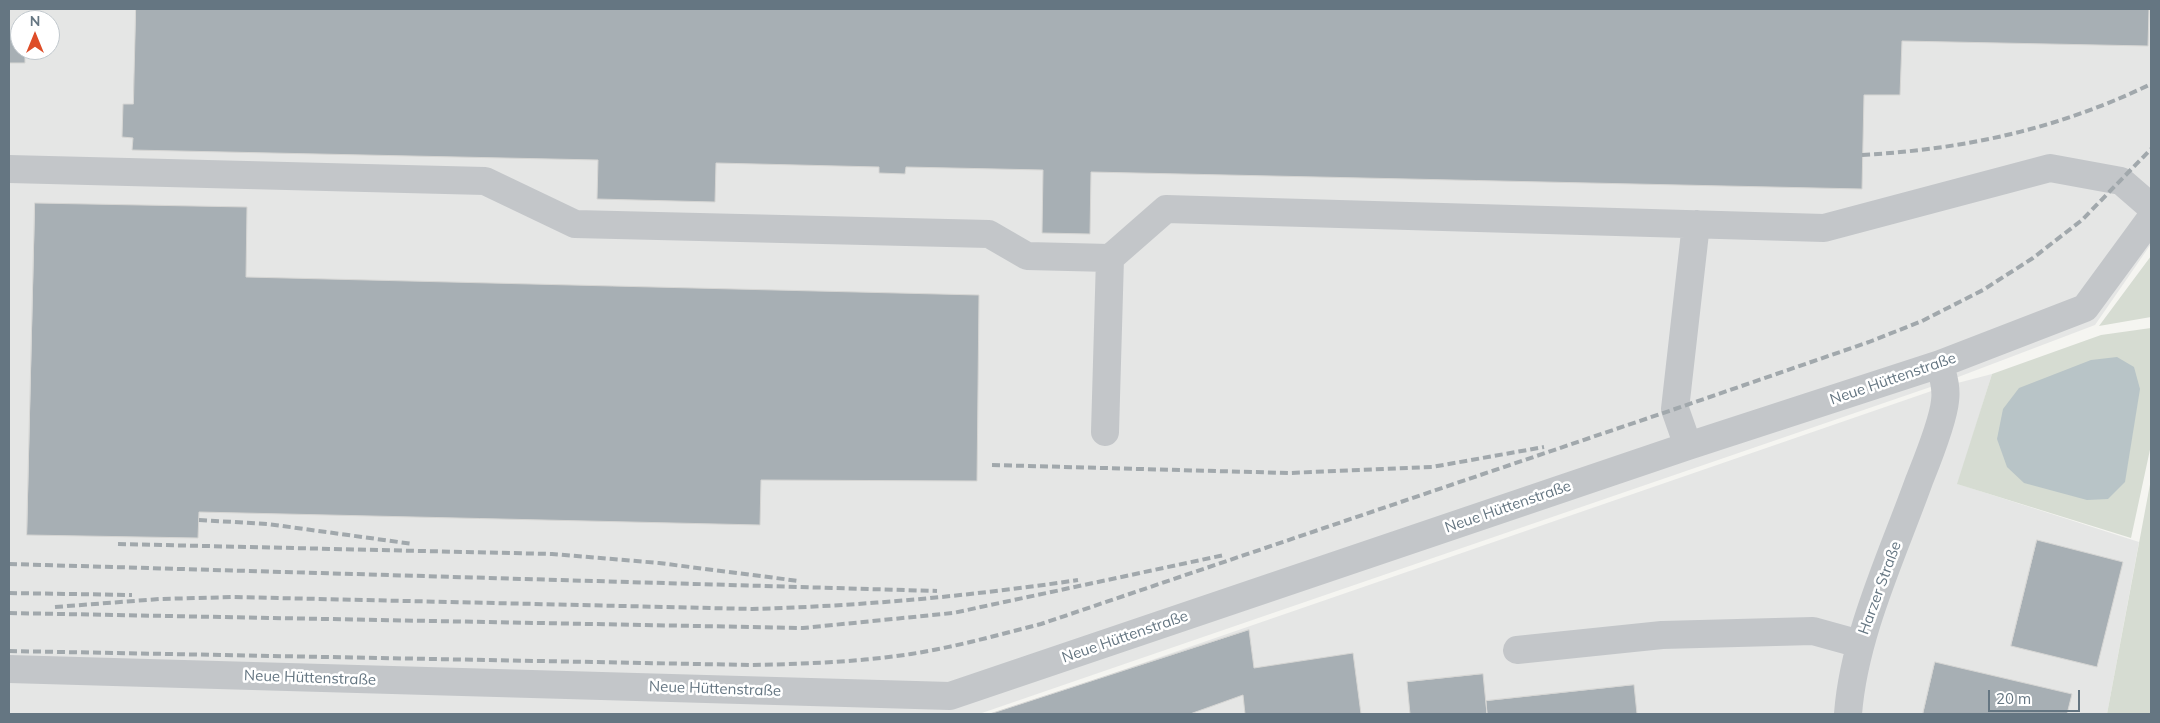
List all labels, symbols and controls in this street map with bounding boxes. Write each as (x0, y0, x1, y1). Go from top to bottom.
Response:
north arrow (10, 10, 60, 60)
text: N (30, 12, 40, 30)
street label: Neue Hüttenstraße (1828, 349, 1958, 409)
street label: Neue Hüttenstraße (1443, 477, 1573, 537)
street label: Harzer Straße (1855, 539, 1905, 637)
street label: Neue Hüttenstraße (1060, 607, 1190, 667)
street label: Neue Hüttenstraße (244, 667, 376, 689)
street label: Neue Hüttenstraße (649, 678, 781, 700)
scale bar (1990, 680, 2082, 712)
text: 20 m (1996, 689, 2031, 708)

